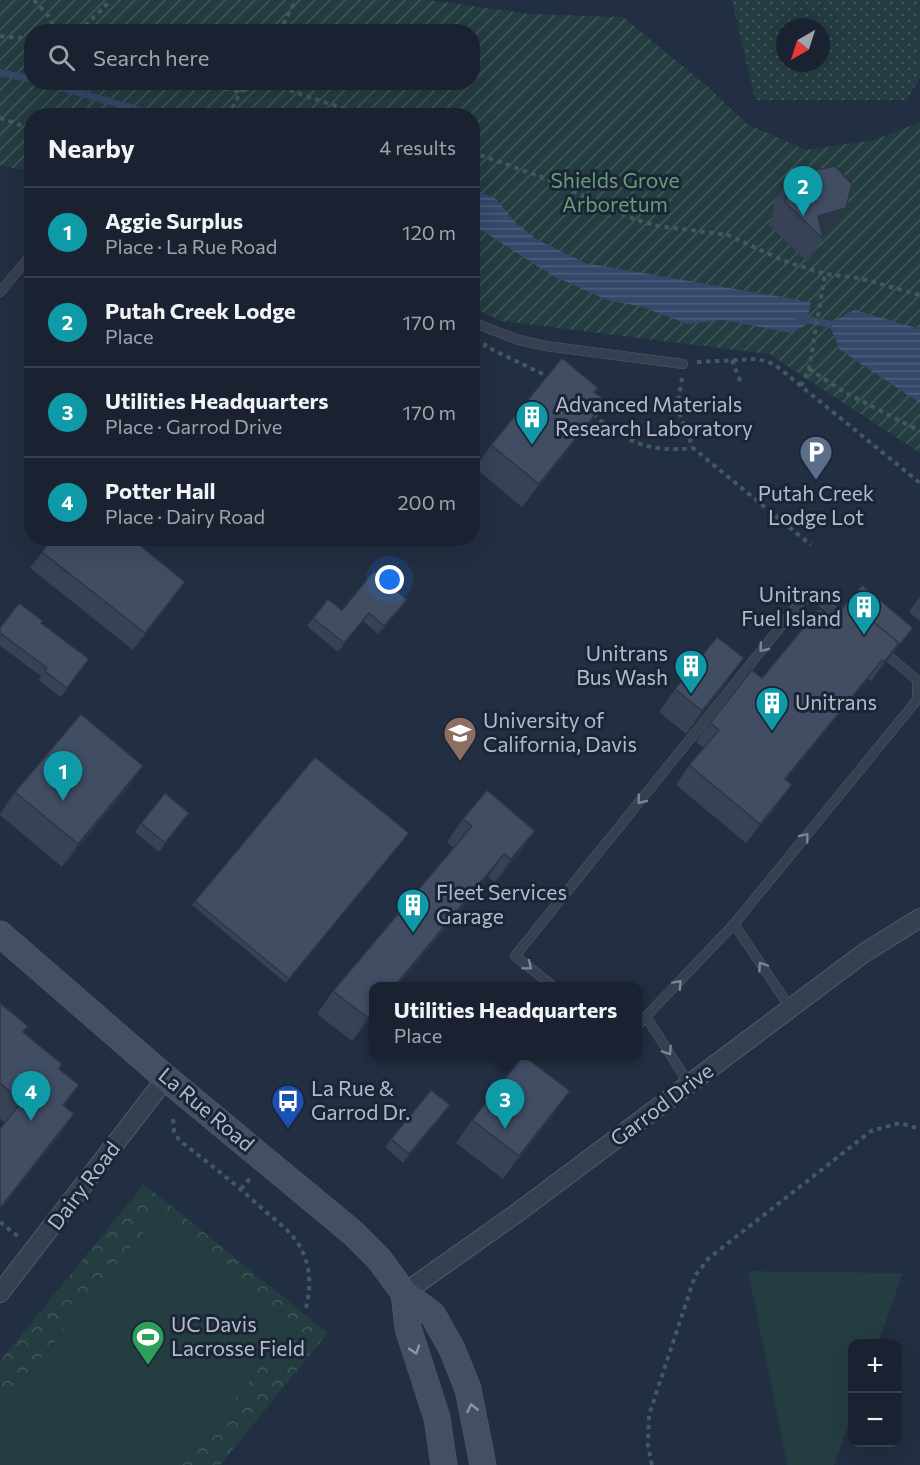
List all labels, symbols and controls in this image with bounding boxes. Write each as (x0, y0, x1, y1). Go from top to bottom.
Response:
north arrow (776, 18, 830, 72)
search box (24, 24, 480, 90)
icon: search (45, 41, 78, 74)
text: Search here (93, 44, 209, 71)
text: Nearby (48, 132, 135, 163)
text: 4 results (379, 135, 456, 159)
pin: 2 (784, 166, 822, 216)
park label: Shields Grove Arboretum (551, 167, 679, 216)
text: Aggie Surplus (105, 207, 243, 234)
text: 1 (63, 220, 72, 244)
text: 120 m (402, 220, 456, 244)
text: Place · La Rue Road (105, 234, 277, 258)
text: Putah Creek Lodge (105, 297, 296, 324)
text: 2 (62, 310, 73, 334)
text: 170 m (403, 310, 456, 334)
text: Place (105, 324, 154, 348)
text: Utilities Headquarters (105, 387, 329, 414)
place label: Advanced Materials Research Laboratory (555, 391, 753, 440)
building icon: Advanced Materials Research Laboratory (514, 399, 550, 446)
text: 3 (62, 400, 73, 424)
text: 170 m (403, 400, 456, 424)
text: Place · Garrod Drive (105, 414, 282, 438)
parking icon: Putah Creek Lodge Lot (798, 434, 834, 481)
text: Potter Hall (105, 477, 216, 504)
place label: Putah Creek Lodge Lot (758, 480, 874, 529)
text: 4 (61, 490, 74, 514)
text: 200 m (398, 490, 456, 514)
text: Place · Dairy Road (105, 504, 265, 528)
your location (375, 565, 404, 594)
place label: Unitrans Fuel Island (741, 581, 841, 630)
building icon: Unitrans Fuel Island (846, 589, 882, 636)
place label: Unitrans Bus Wash (576, 640, 668, 689)
one-way arrow (759, 641, 770, 652)
building icon: Unitrans Bus Wash (673, 648, 709, 695)
building icon: Unitrans (754, 685, 790, 732)
place label: Unitrans (795, 689, 877, 714)
place label: University of California, Davis (483, 707, 637, 756)
school or university icon: University of California, Davis (442, 715, 478, 762)
pin: 1 (44, 752, 82, 801)
one-way arrow (637, 793, 648, 804)
one-way arrow (798, 832, 809, 843)
place label: Fleet Services Garage (436, 879, 567, 928)
building icon: Fleet Services Garage (395, 887, 431, 934)
one-way arrow (521, 958, 532, 969)
one-way arrow (758, 962, 770, 972)
one-way arrow (671, 980, 682, 991)
popup (369, 982, 642, 1060)
text: Utilities Headquarters (394, 996, 617, 1023)
text: Place (394, 1023, 442, 1047)
one-way arrow (661, 1044, 672, 1055)
street label: Garrod Drive (605, 1057, 717, 1151)
street label: La Rue Road (154, 1062, 260, 1156)
pin: 4 (12, 1072, 51, 1121)
place label: La Rue & Garrod Dr. (311, 1075, 410, 1124)
pin: 3 (486, 1080, 524, 1129)
bus stop icon: La Rue & Garrod Dr. (270, 1083, 306, 1130)
street label: Dairy Road (41, 1136, 124, 1234)
place label: UC Davis Lacrosse Field (171, 1311, 305, 1360)
sports icon: UC Davis Lacrosse Field (130, 1319, 166, 1366)
map controls (848, 1339, 902, 1447)
button: + (848, 1339, 902, 1393)
one-way arrow (408, 1344, 421, 1355)
button: − (848, 1393, 902, 1447)
one-way arrow (467, 1403, 480, 1413)

